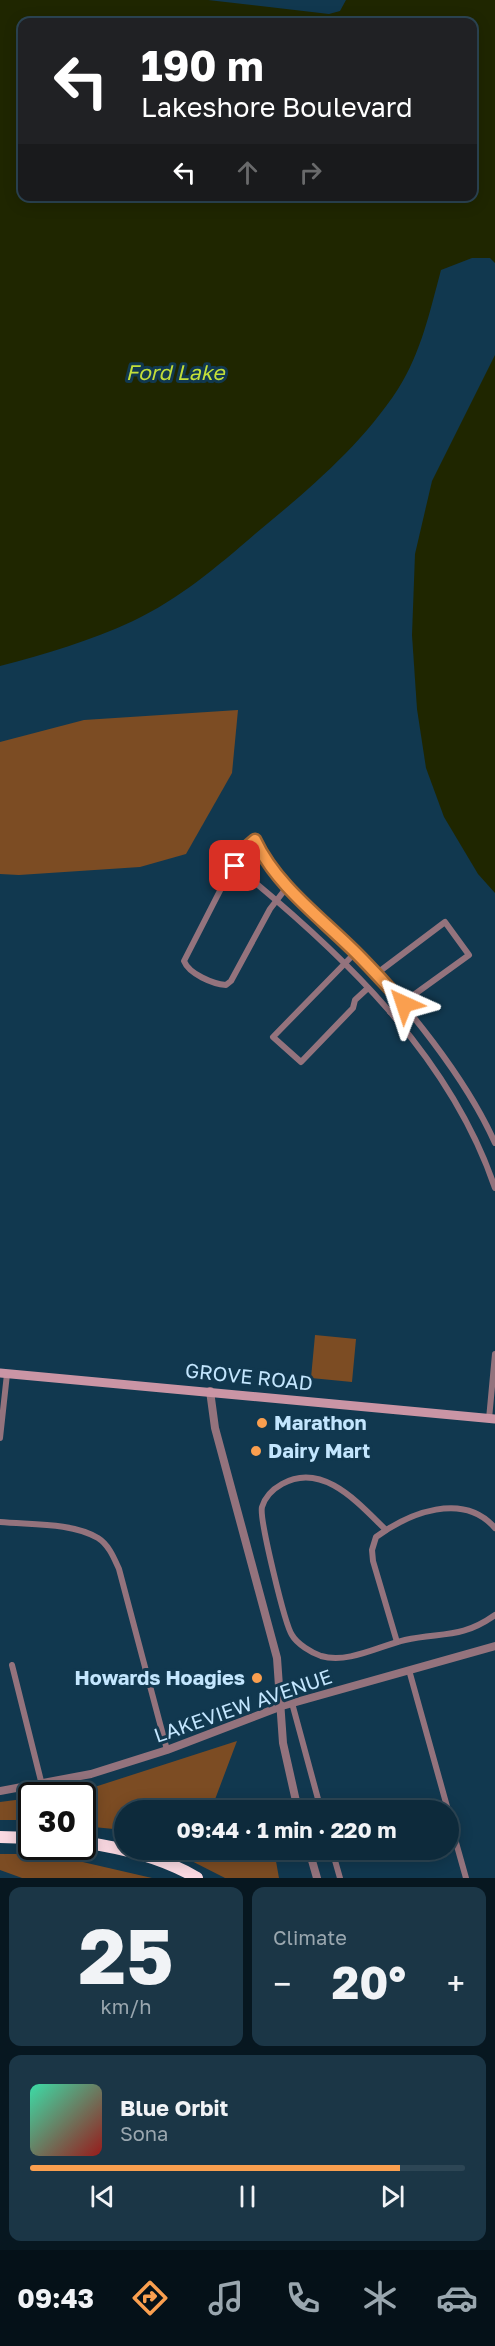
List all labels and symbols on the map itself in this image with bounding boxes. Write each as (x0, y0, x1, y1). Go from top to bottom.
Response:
water label: Ford Lake (126, 359, 226, 385)
pin (209, 840, 260, 891)
position arrow (372, 972, 436, 1036)
street label: GROVE ROAD (184, 1357, 314, 1395)
place label: Marathon (274, 1410, 367, 1434)
marker: Marathon (255, 1416, 269, 1430)
place label: Dairy Mart (268, 1438, 370, 1462)
marker: Dairy Mart (249, 1444, 263, 1458)
street label: LAKEVIEW AVENUE (150, 1663, 335, 1747)
place label: Howards Hoagies (75, 1665, 245, 1689)
marker: Howards Hoagies (250, 1671, 264, 1685)
speed limit sign: 30 (18, 1782, 96, 1860)

